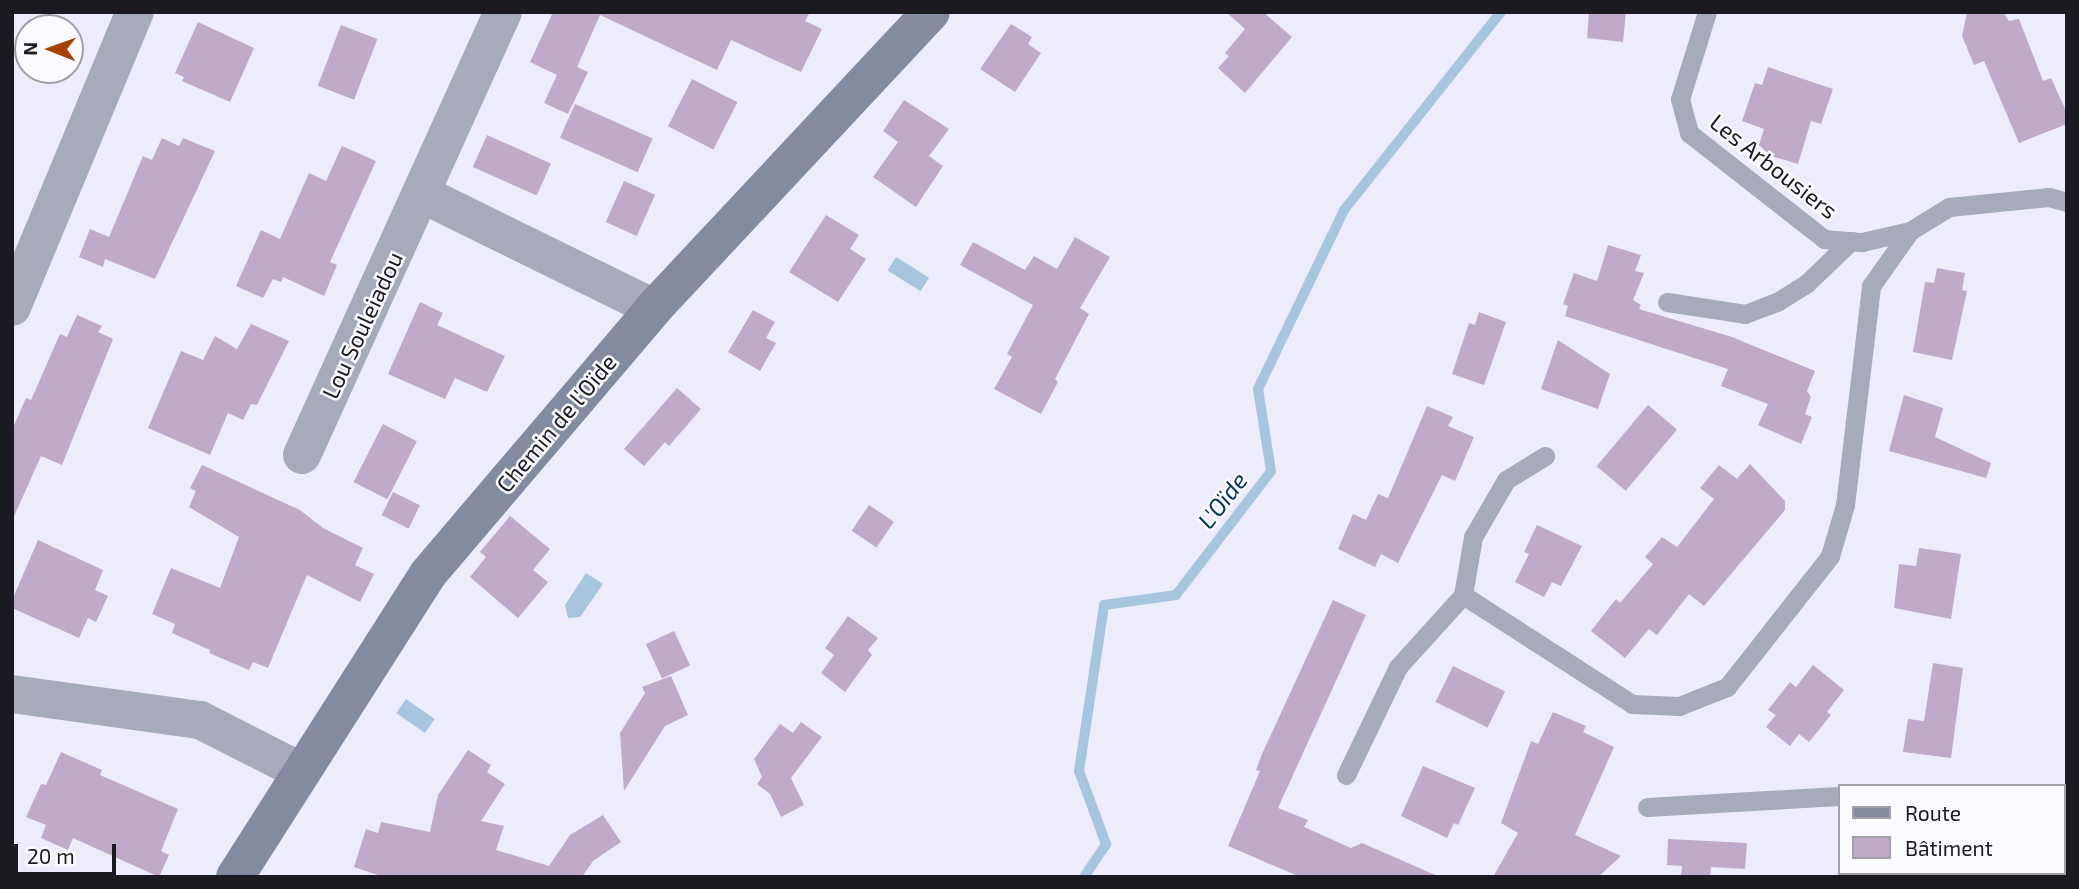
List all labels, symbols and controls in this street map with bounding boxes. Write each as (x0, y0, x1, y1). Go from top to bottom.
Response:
north arrow (14, 14, 84, 84)
text: N (18, 42, 41, 56)
street label: Les Arbousiers (1705, 108, 1843, 224)
street label: Lou Souleiadou (316, 247, 408, 403)
street label: Chemin de l'Oïde (490, 348, 622, 498)
water label: L'Oïde (1191, 466, 1253, 534)
legend (1838, 784, 2065, 875)
text: Route (1905, 800, 1961, 825)
scale bar (18, 830, 119, 874)
text: Bâtiment (1905, 835, 1993, 860)
text: 20 m (27, 843, 75, 868)

